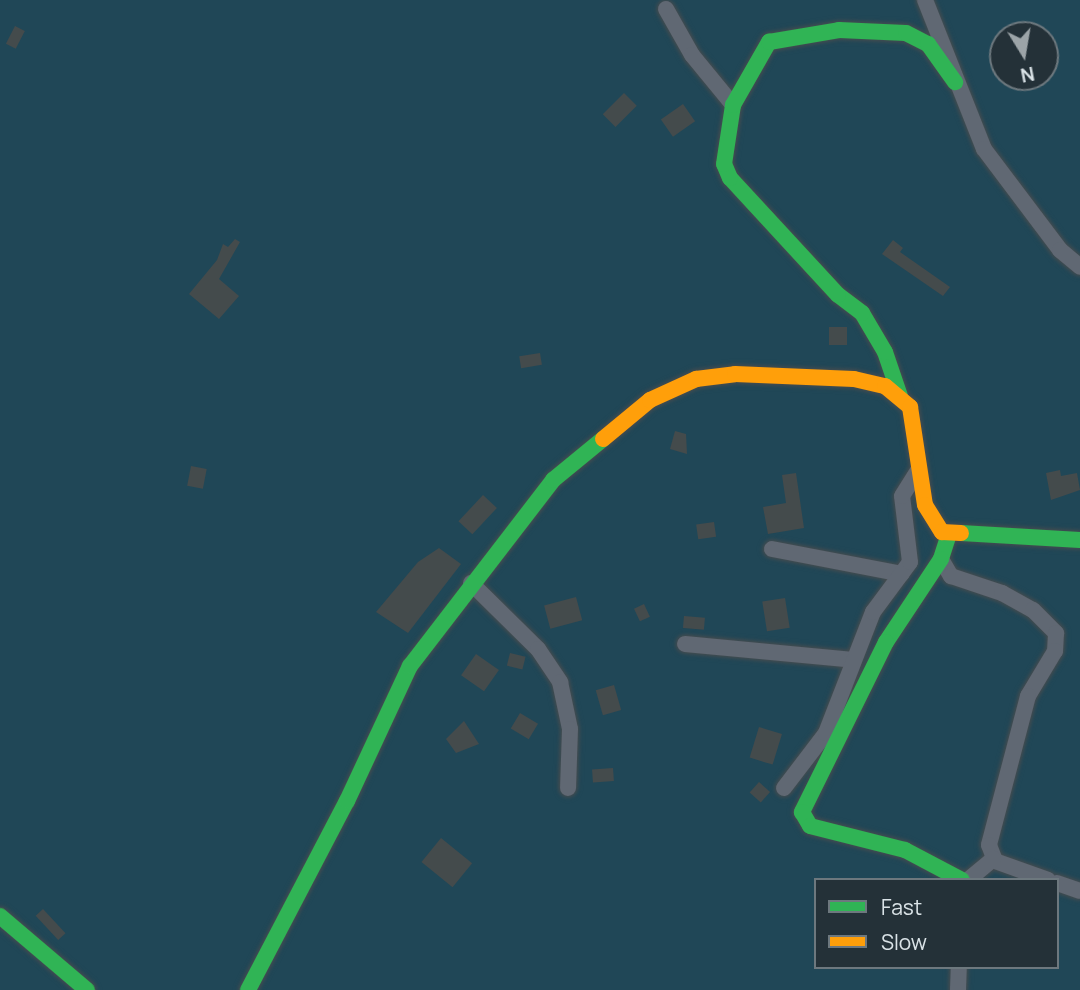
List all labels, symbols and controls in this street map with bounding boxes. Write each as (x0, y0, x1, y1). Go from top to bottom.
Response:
north arrow (989, 21, 1059, 91)
text: N (1018, 61, 1037, 89)
legend (814, 878, 1059, 969)
text: Fast (881, 893, 922, 921)
text: Slow (881, 928, 927, 956)

